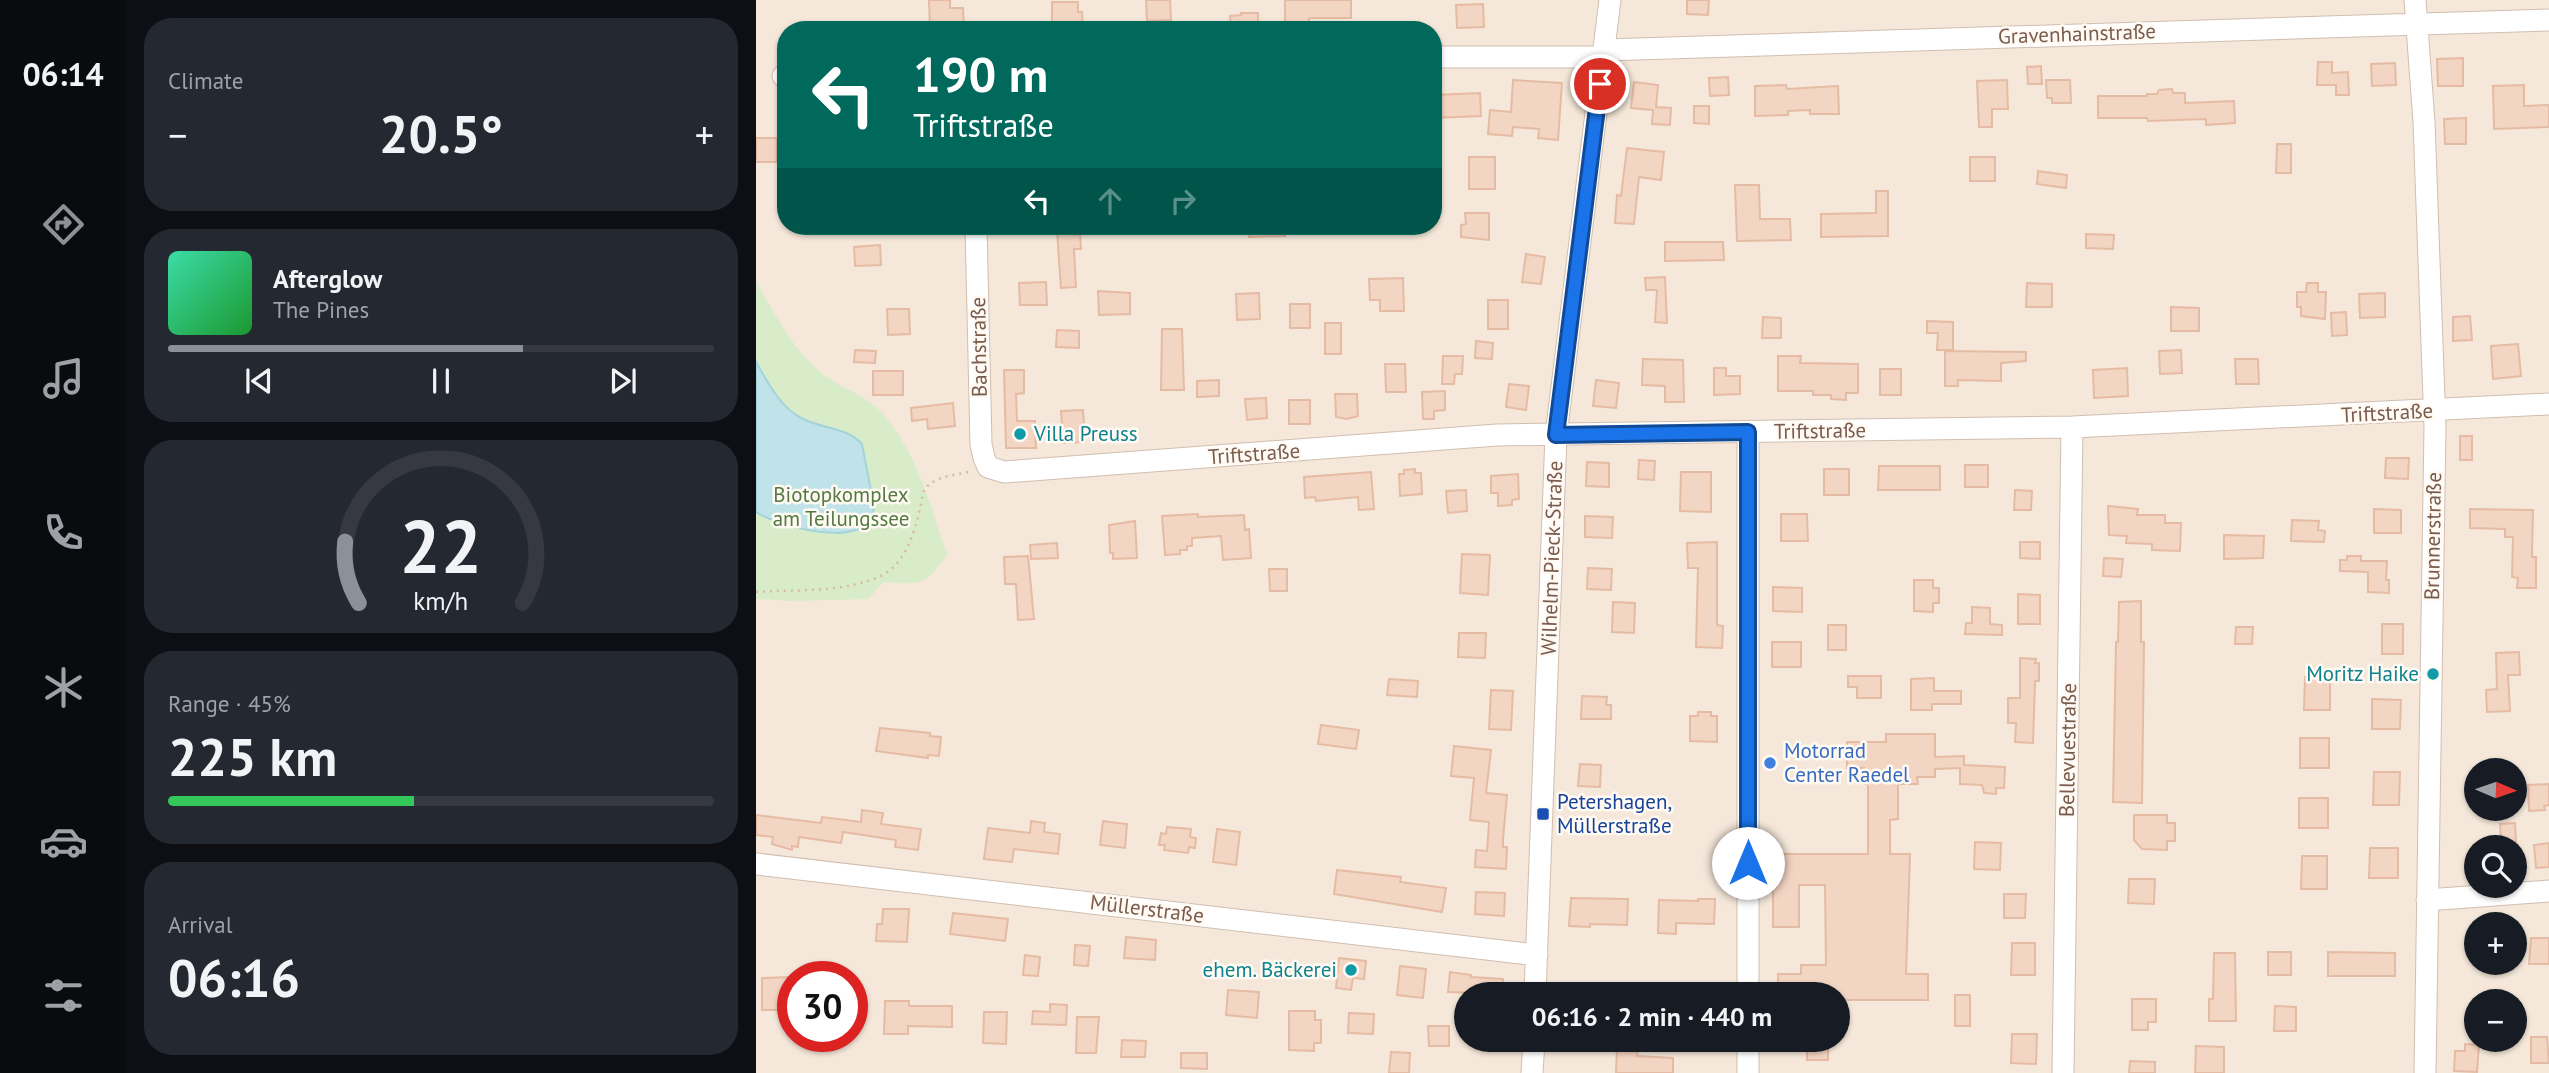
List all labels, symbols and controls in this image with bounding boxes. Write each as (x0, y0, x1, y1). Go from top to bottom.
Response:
street label: Gravenhainstraße (1998, 17, 2156, 50)
text: 190 m (913, 42, 1048, 106)
icon: left (798, 49, 889, 140)
text: 06:14 (22, 53, 104, 95)
pin (1570, 54, 1630, 114)
icon: arrive (1581, 65, 1619, 103)
text: Climate (168, 66, 243, 95)
text: 20.5° (379, 100, 503, 167)
text: Triftstraße (913, 104, 1054, 146)
text: − (168, 110, 187, 159)
text: + (695, 110, 714, 159)
icon: left (1018, 182, 1056, 220)
icon: ahead (1091, 182, 1129, 220)
icon: right (1164, 182, 1202, 220)
icon: directions (39, 200, 88, 249)
text: Afterglow (273, 262, 382, 295)
text: The Pines (273, 295, 369, 324)
street label: Bachstraße (964, 297, 993, 397)
icon: music (39, 354, 88, 403)
icon: previous (240, 362, 278, 400)
icon: pause (422, 362, 460, 400)
icon: next (604, 362, 642, 400)
street label: Triftstraße (2340, 397, 2434, 428)
street label: Triftstraße (1774, 416, 1866, 445)
place label: Villa Preuss (1033, 420, 1138, 447)
marker: Villa Preuss (1012, 426, 1028, 442)
street label: Triftstraße (1207, 437, 1301, 470)
street label: Wilhelm-Pieck-Straße (1535, 460, 1568, 656)
street label: Brunnerstraße (2418, 472, 2447, 600)
park label: Biotopkomplex am Teilungssee (773, 481, 909, 532)
text: 22 (400, 499, 482, 593)
icon: phone (39, 508, 88, 557)
text: km/h (414, 584, 468, 616)
place label: Moritz Haike (2306, 660, 2419, 687)
icon: climate (39, 663, 88, 712)
marker: Moritz Haike (2425, 666, 2441, 682)
street label: Bellevuestraße (2053, 683, 2082, 817)
text: Range · 45% (168, 689, 291, 718)
text: 225 km (168, 723, 337, 790)
place label: Motorrad Center Raedel (1784, 737, 1909, 788)
marker: Motorrad Center Raedel (1762, 755, 1778, 771)
north arrow (2464, 758, 2527, 821)
map controls (2464, 758, 2527, 1052)
place label: Petershagen, Müllerstraße (1557, 788, 1672, 839)
marker: Petershagen, Müllerstraße (1535, 806, 1551, 822)
icon: car (39, 817, 88, 866)
position arrow (1711, 826, 1785, 900)
button: search (2464, 835, 2527, 898)
street label: Müllerstraße (1089, 888, 1206, 929)
text: Arrival (168, 910, 232, 939)
button: + (2464, 912, 2527, 975)
text: 06:16 (168, 944, 300, 1011)
place label: ehem. Bäckerei (1203, 956, 1337, 983)
speed limit sign: 30 (777, 961, 868, 1052)
marker: ehem. Bäckerei (1343, 962, 1359, 978)
icon: filters (39, 971, 88, 1020)
button: − (2464, 989, 2527, 1052)
text: 06:16 · 2 min · 440 m (1532, 1000, 1772, 1033)

